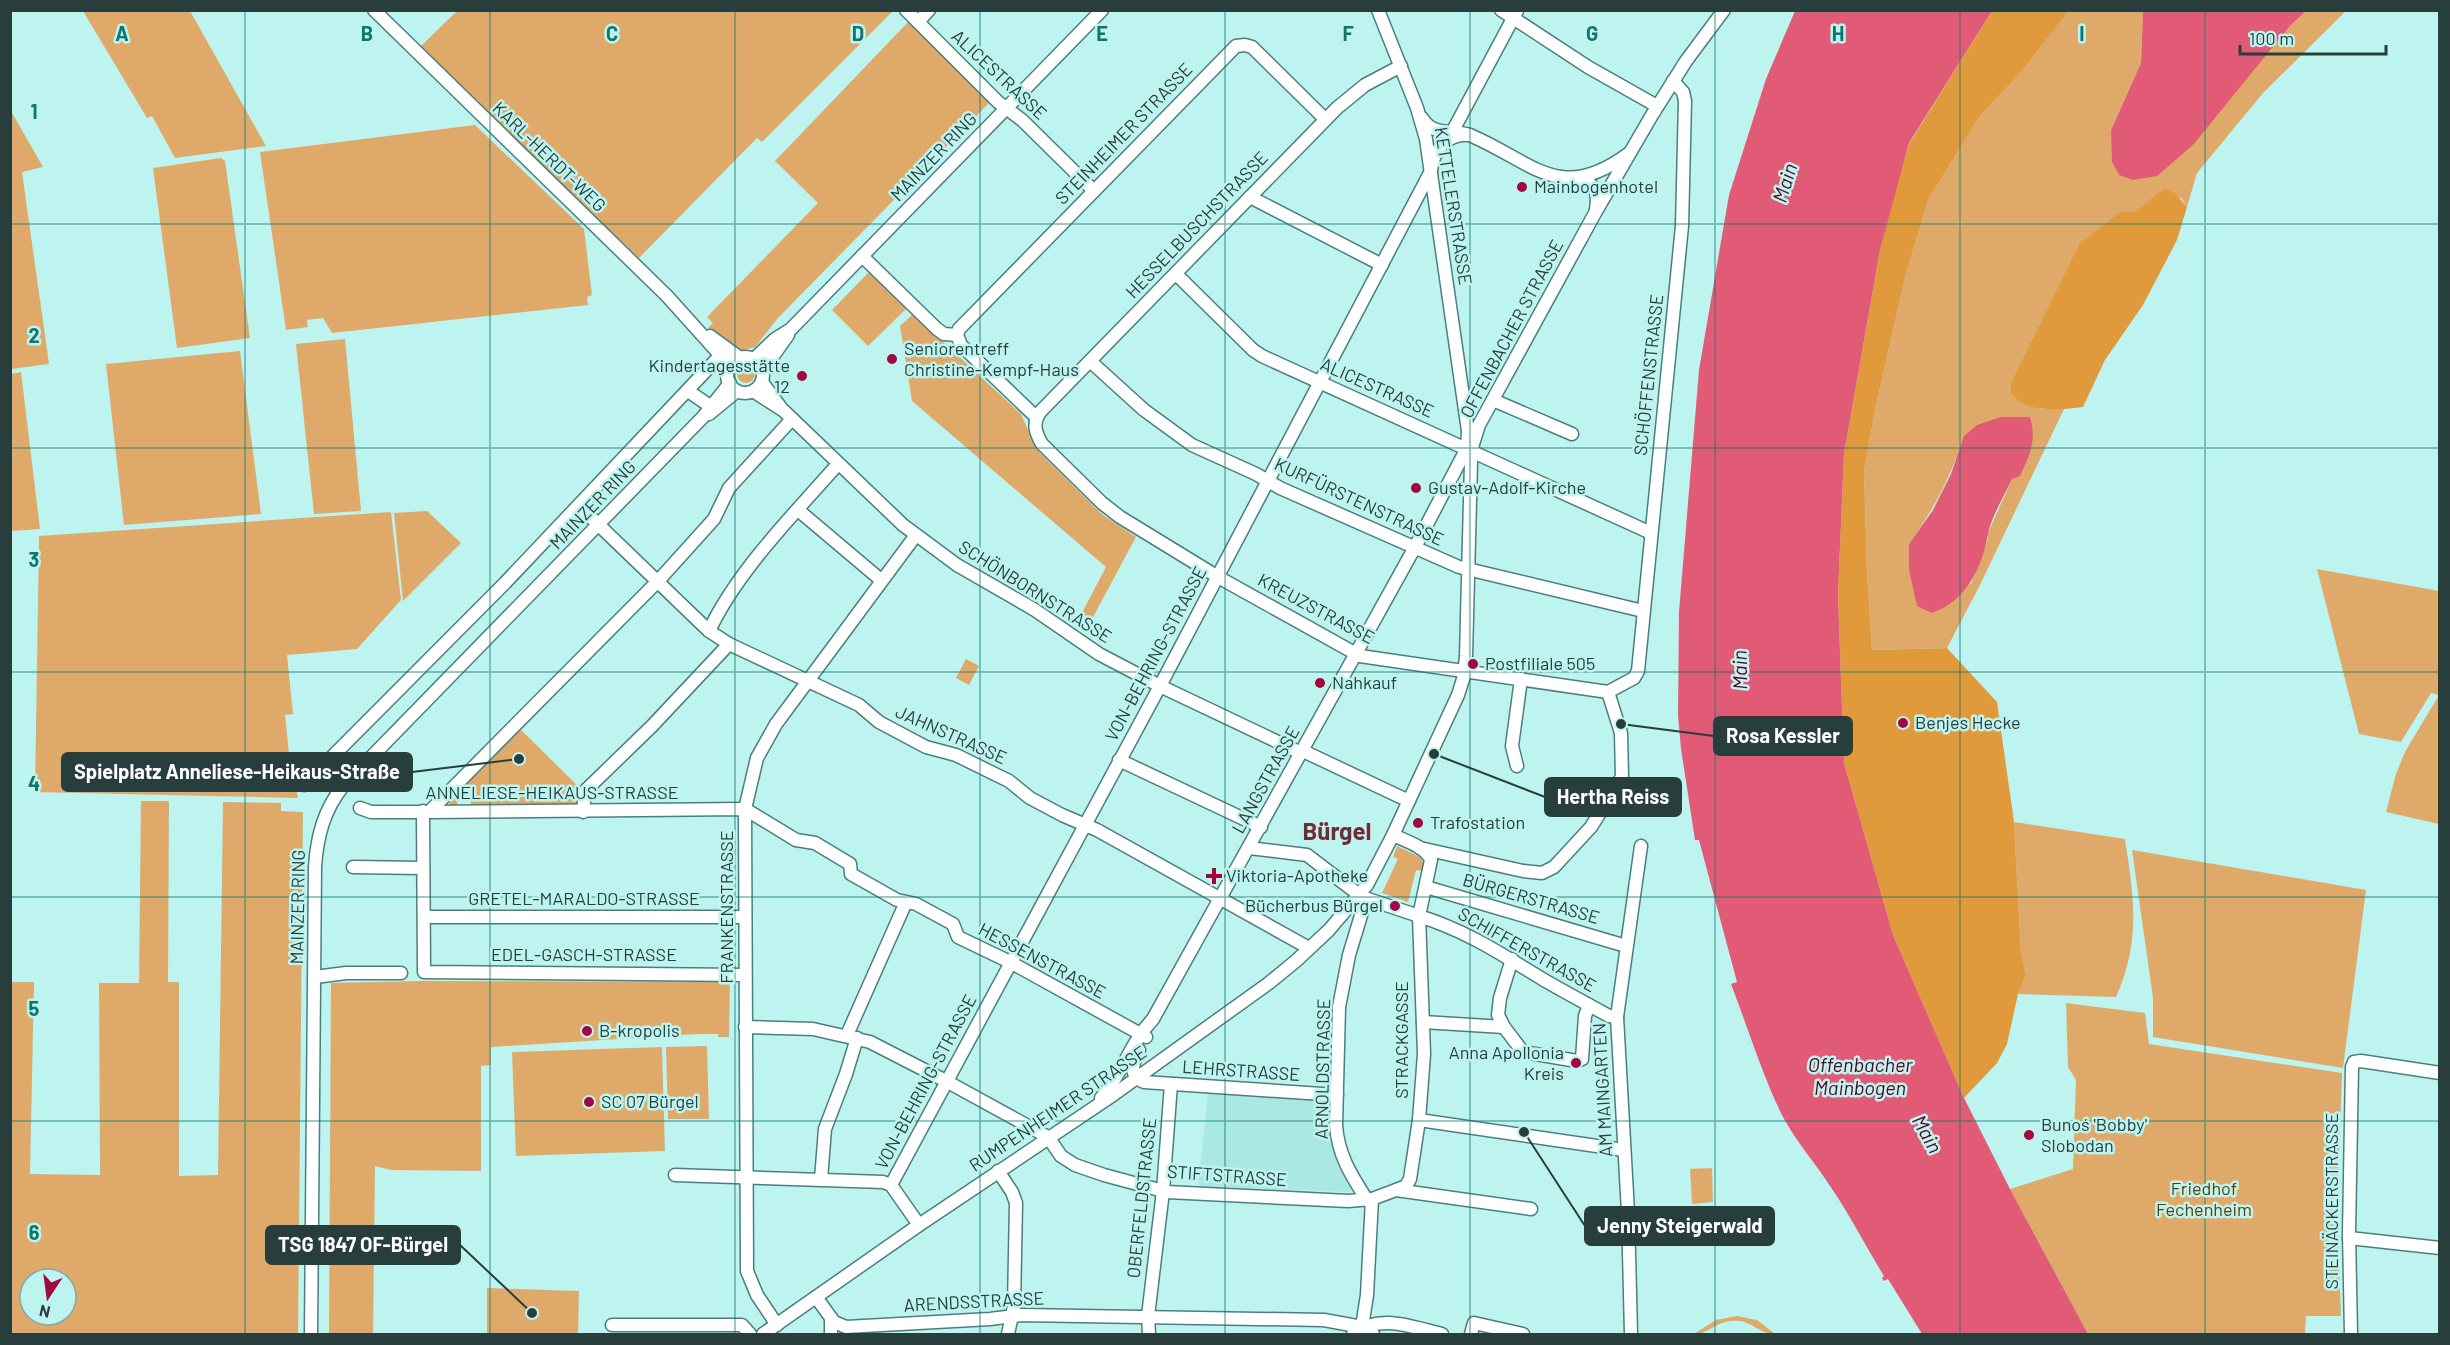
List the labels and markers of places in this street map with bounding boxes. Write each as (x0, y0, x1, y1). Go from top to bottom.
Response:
place label: Mainbogenhotel (1534, 175, 1658, 197)
marker: Mainbogenhotel (1515, 180, 1529, 194)
place label: Seniorentreff Christine-Kempf-Haus (904, 337, 1079, 380)
marker: Seniorentreff Christine-Kempf-Haus (885, 352, 899, 366)
place label: Kindertagesstätte 12 (649, 354, 790, 397)
marker: Kindertagesstätte 12 (795, 369, 809, 383)
place label: Gustav-Adolf-Kirche (1428, 476, 1586, 498)
marker: Gustav-Adolf-Kirche (1409, 481, 1423, 495)
place label: Postfiliale 505 (1485, 652, 1595, 674)
marker: Postfiliale 505 (1466, 657, 1480, 671)
place label: Nahkauf (1332, 671, 1397, 693)
marker: Nahkauf (1313, 676, 1327, 690)
place label: Benjes Hecke (1915, 711, 2021, 733)
marker: Benjes Hecke (1896, 716, 1910, 730)
callout: Rosa Kessler (1714, 717, 1852, 755)
callout: Spielplatz Anneliese-Heikaus-Straße (62, 753, 412, 791)
callout: Hertha Reiss (1545, 778, 1681, 816)
place label: Trafostation (1430, 811, 1525, 833)
marker: Trafostation (1411, 816, 1425, 830)
place label: Viktoria-Apotheke (1226, 864, 1368, 886)
marker: Viktoria-Apotheke (1207, 869, 1221, 883)
place label: Bücherbus Bürgel (1245, 894, 1383, 916)
marker: Bücherbus Bürgel (1388, 899, 1402, 913)
place label: B-kropolis (599, 1019, 680, 1041)
marker: B-kropolis (580, 1024, 594, 1038)
place label: Anna Apollonia Kreis (1449, 1041, 1564, 1084)
marker: Anna Apollonia Kreis (1569, 1056, 1583, 1070)
place label: SC 07 Bürgel (601, 1090, 699, 1112)
marker: SC 07 Bürgel (582, 1095, 596, 1109)
place label: Bunoś 'Bobby' Slobodan (2041, 1113, 2147, 1156)
marker: Bunoś 'Bobby' Slobodan (2022, 1128, 2036, 1142)
callout: Jenny Steigerwald (1585, 1207, 1774, 1245)
callout: TSG 1847 OF-Bürgel (266, 1226, 460, 1264)

